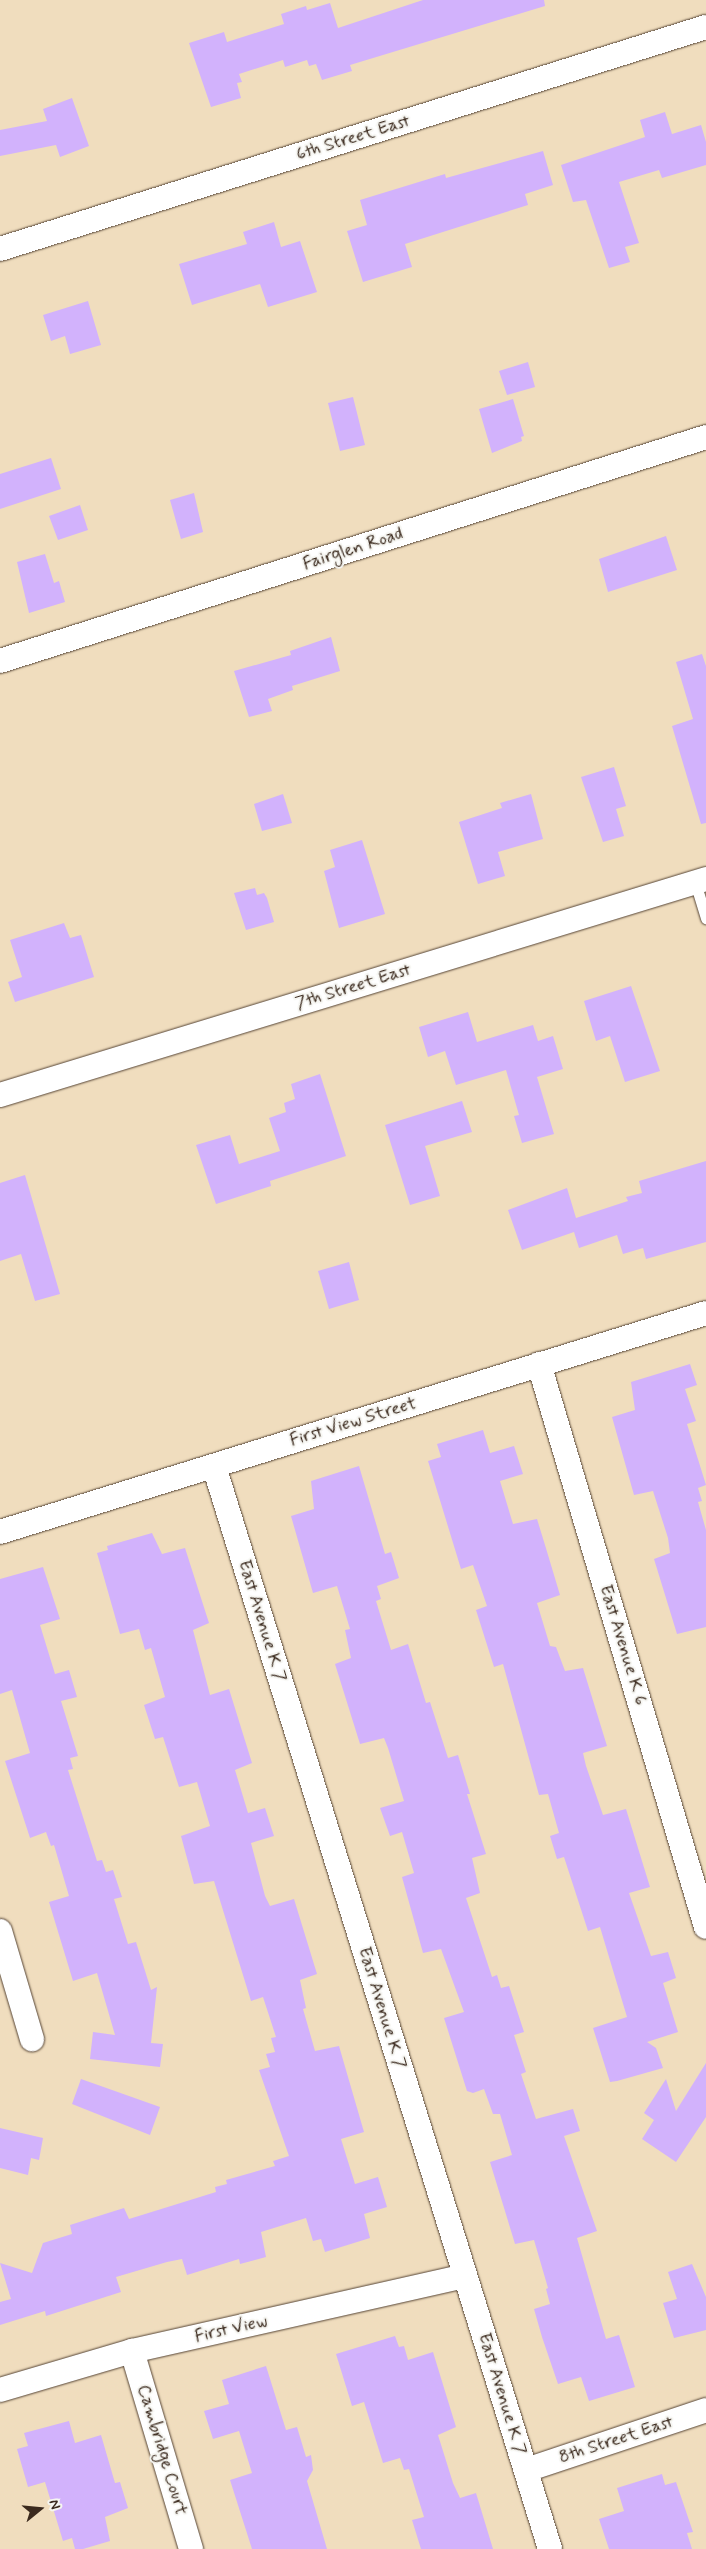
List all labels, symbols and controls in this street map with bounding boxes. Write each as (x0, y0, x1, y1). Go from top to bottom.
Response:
street label: 6th Street East (294, 111, 412, 165)
street label: Fairglen Road (301, 523, 405, 575)
street label: 7th Street East (293, 959, 413, 1015)
street label: First View Street (288, 1393, 418, 1451)
street label: East Avenue K 7 (233, 1557, 291, 1685)
street label: East Avenue K 6 (594, 1582, 652, 1708)
street label: East Avenue K 7 (353, 1944, 411, 2072)
street label: First View (193, 2310, 269, 2348)
street label: East Avenue K 7 (473, 2330, 531, 2458)
street label: Cambridge Court (132, 2382, 192, 2518)
street label: 8th Street East (556, 2411, 676, 2469)
north arrow (15, 2484, 65, 2534)
text: N (44, 2498, 64, 2512)

